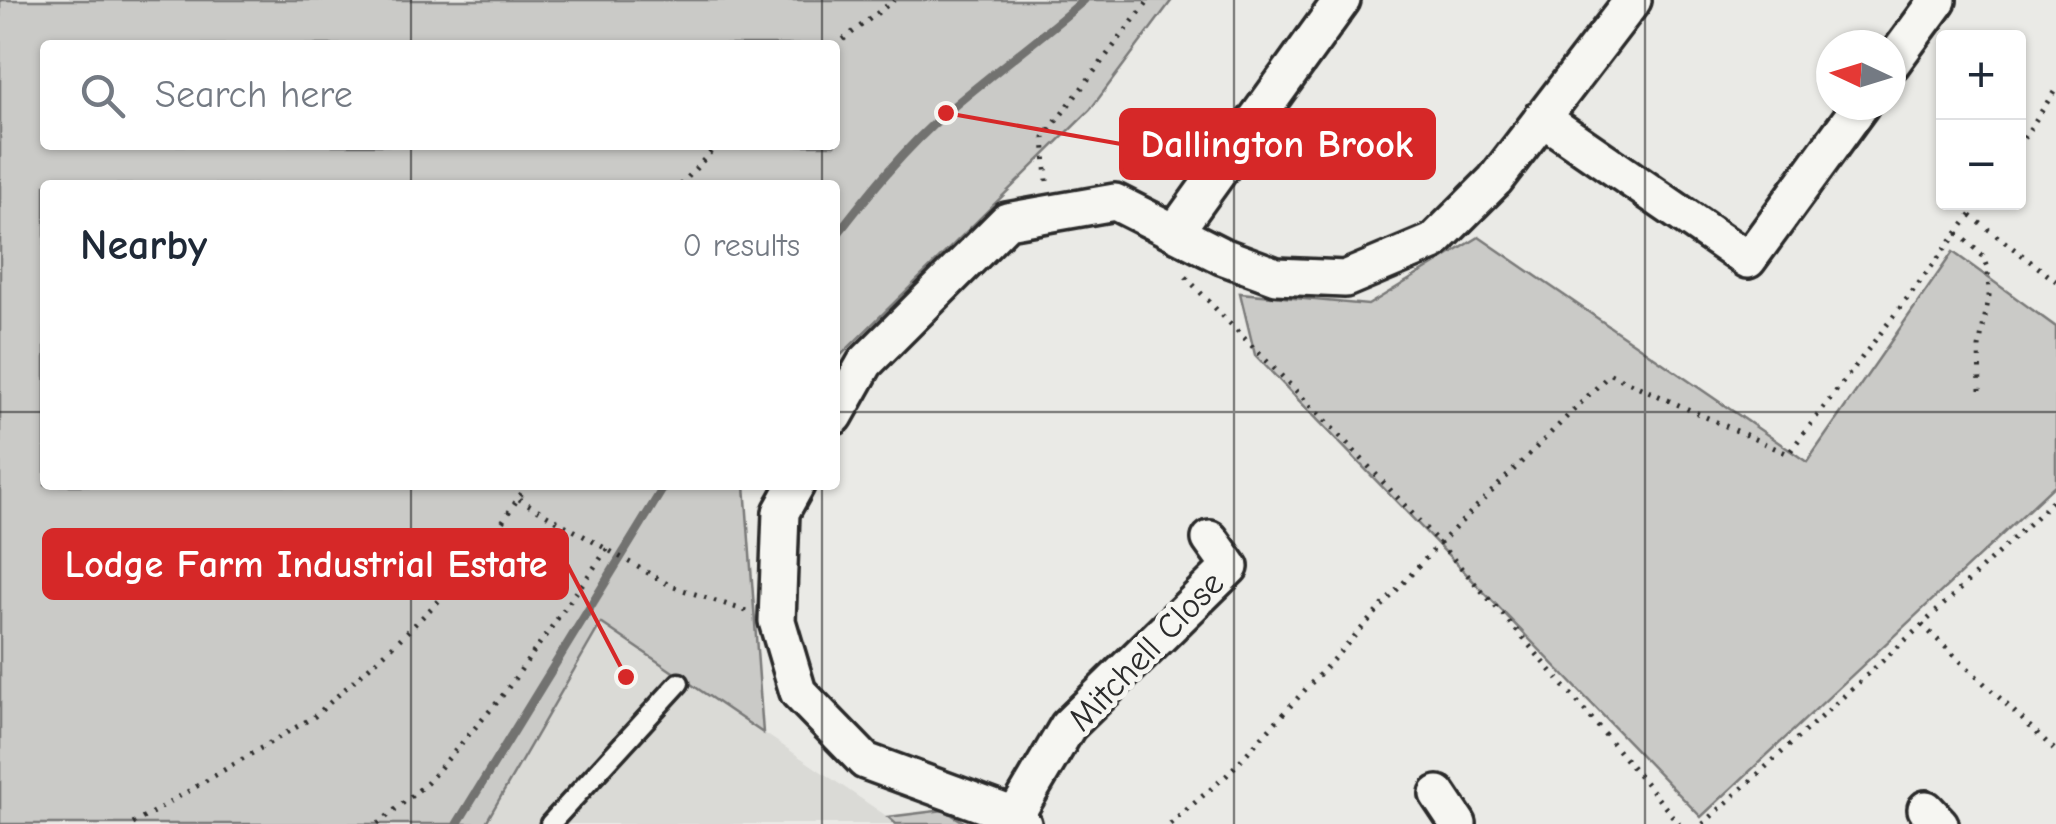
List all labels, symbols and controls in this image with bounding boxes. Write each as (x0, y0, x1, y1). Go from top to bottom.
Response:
north arrow (1816, 30, 1906, 120)
map controls (1936, 30, 2026, 210)
button: + (1936, 30, 2026, 120)
search box (40, 40, 840, 150)
icon: search (75, 68, 130, 123)
text: Search here (155, 73, 353, 117)
callout: Dallington Brook (1121, 110, 1434, 178)
button: − (1936, 120, 2026, 210)
text: Dallington Brook (1141, 123, 1414, 167)
text: Nearby (80, 221, 207, 270)
text: 0 results (683, 227, 800, 264)
callout: Lodge Farm Industrial Estate (44, 530, 567, 598)
text: Lodge Farm Industrial Estate (65, 543, 547, 587)
street label: Mitchell Close (1060, 563, 1232, 739)

